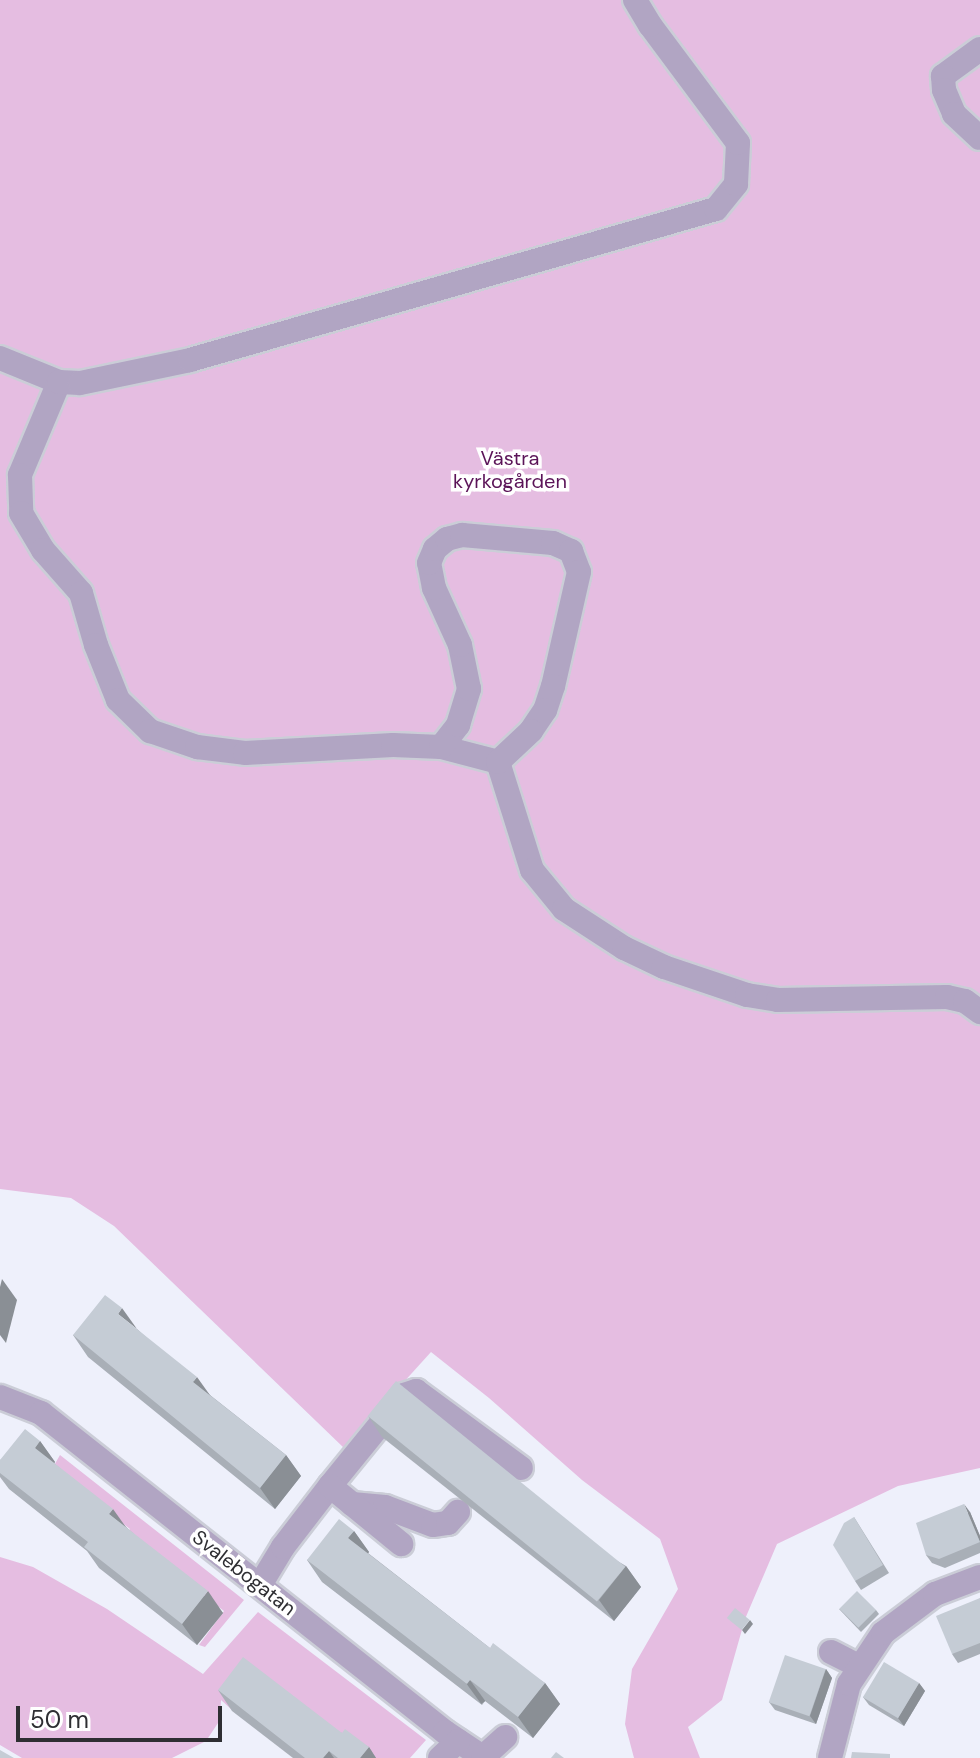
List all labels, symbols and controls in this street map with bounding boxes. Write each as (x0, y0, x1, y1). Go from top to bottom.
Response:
park label: Västra kyrkogården (453, 446, 567, 493)
street label: Svalebogatan (188, 1525, 300, 1621)
scale bar (20, 1690, 226, 1740)
text: 50 m (30, 1704, 89, 1735)

